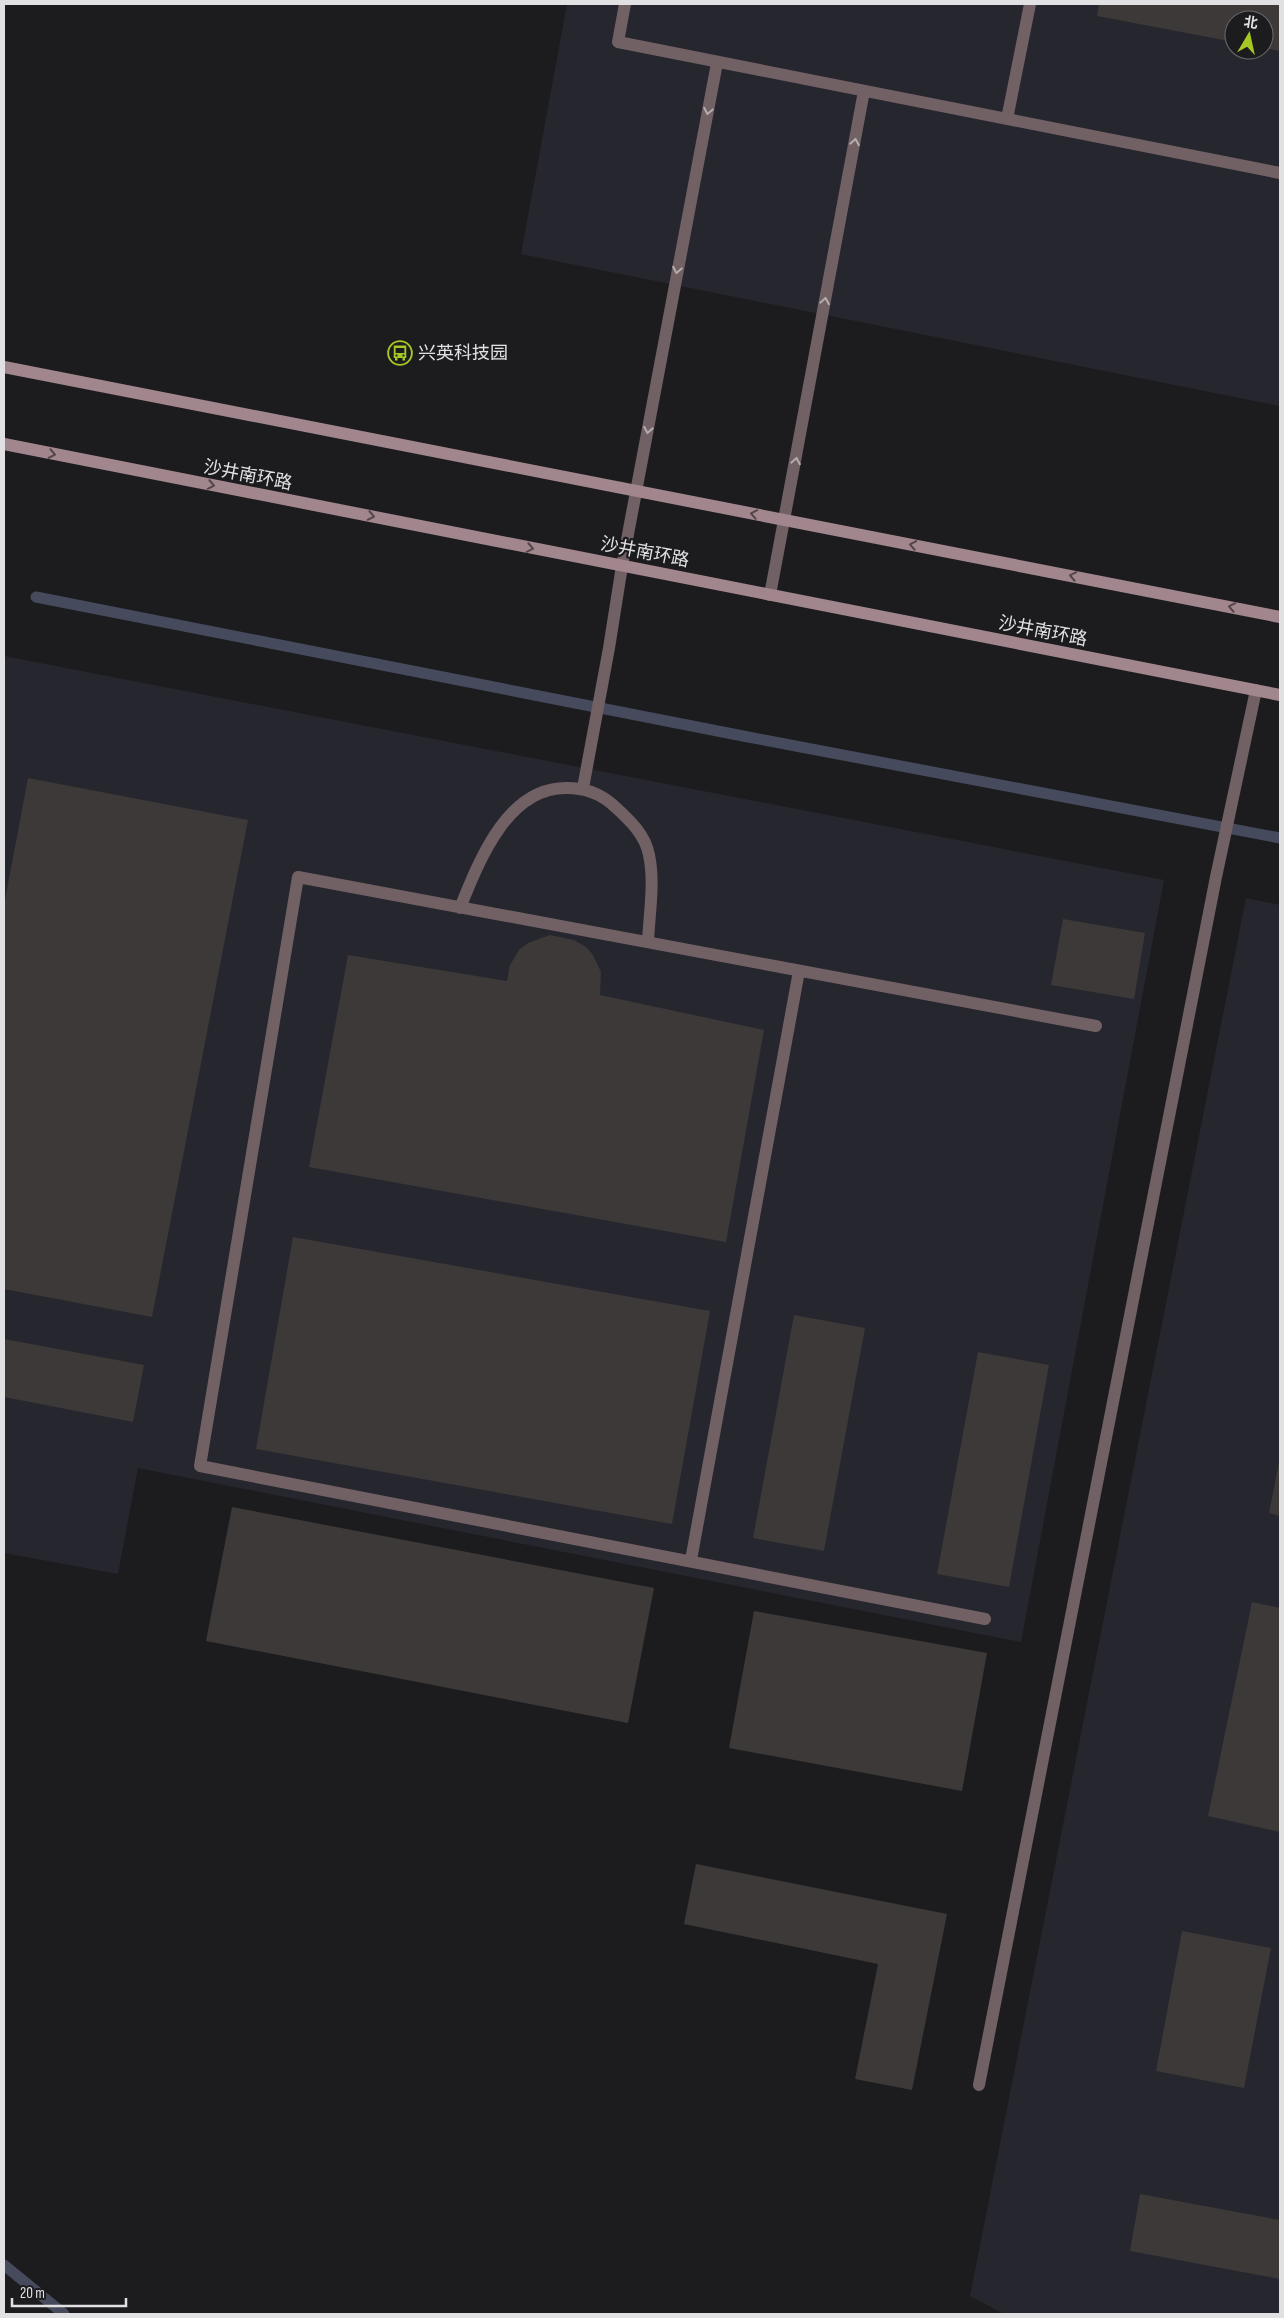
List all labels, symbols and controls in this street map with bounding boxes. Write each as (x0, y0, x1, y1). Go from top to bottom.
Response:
north arrow (1224, 10, 1274, 60)
text: 北 (1243, 13, 1259, 32)
one-way arrow (703, 106, 714, 115)
one-way arrow (849, 137, 860, 146)
one-way arrow (673, 266, 683, 275)
one-way arrow (820, 297, 830, 306)
bus stop icon: 兴英科技园 (387, 340, 413, 366)
place label: 兴英科技园 (418, 343, 508, 364)
one-way arrow (643, 426, 653, 434)
one-way arrow (47, 448, 56, 459)
street label: 沙井南环路 (202, 457, 294, 494)
one-way arrow (790, 457, 801, 466)
one-way arrow (207, 479, 215, 490)
one-way arrow (750, 509, 758, 520)
one-way arrow (366, 511, 375, 521)
street label: 沙井南环路 (599, 534, 691, 571)
one-way arrow (909, 540, 918, 551)
one-way arrow (526, 542, 534, 552)
one-way arrow (1069, 572, 1077, 582)
one-way arrow (1228, 603, 1237, 613)
street label: 沙井南环路 (997, 613, 1089, 650)
scale bar (12, 2276, 126, 2308)
text: 20 m (20, 2284, 45, 2303)

